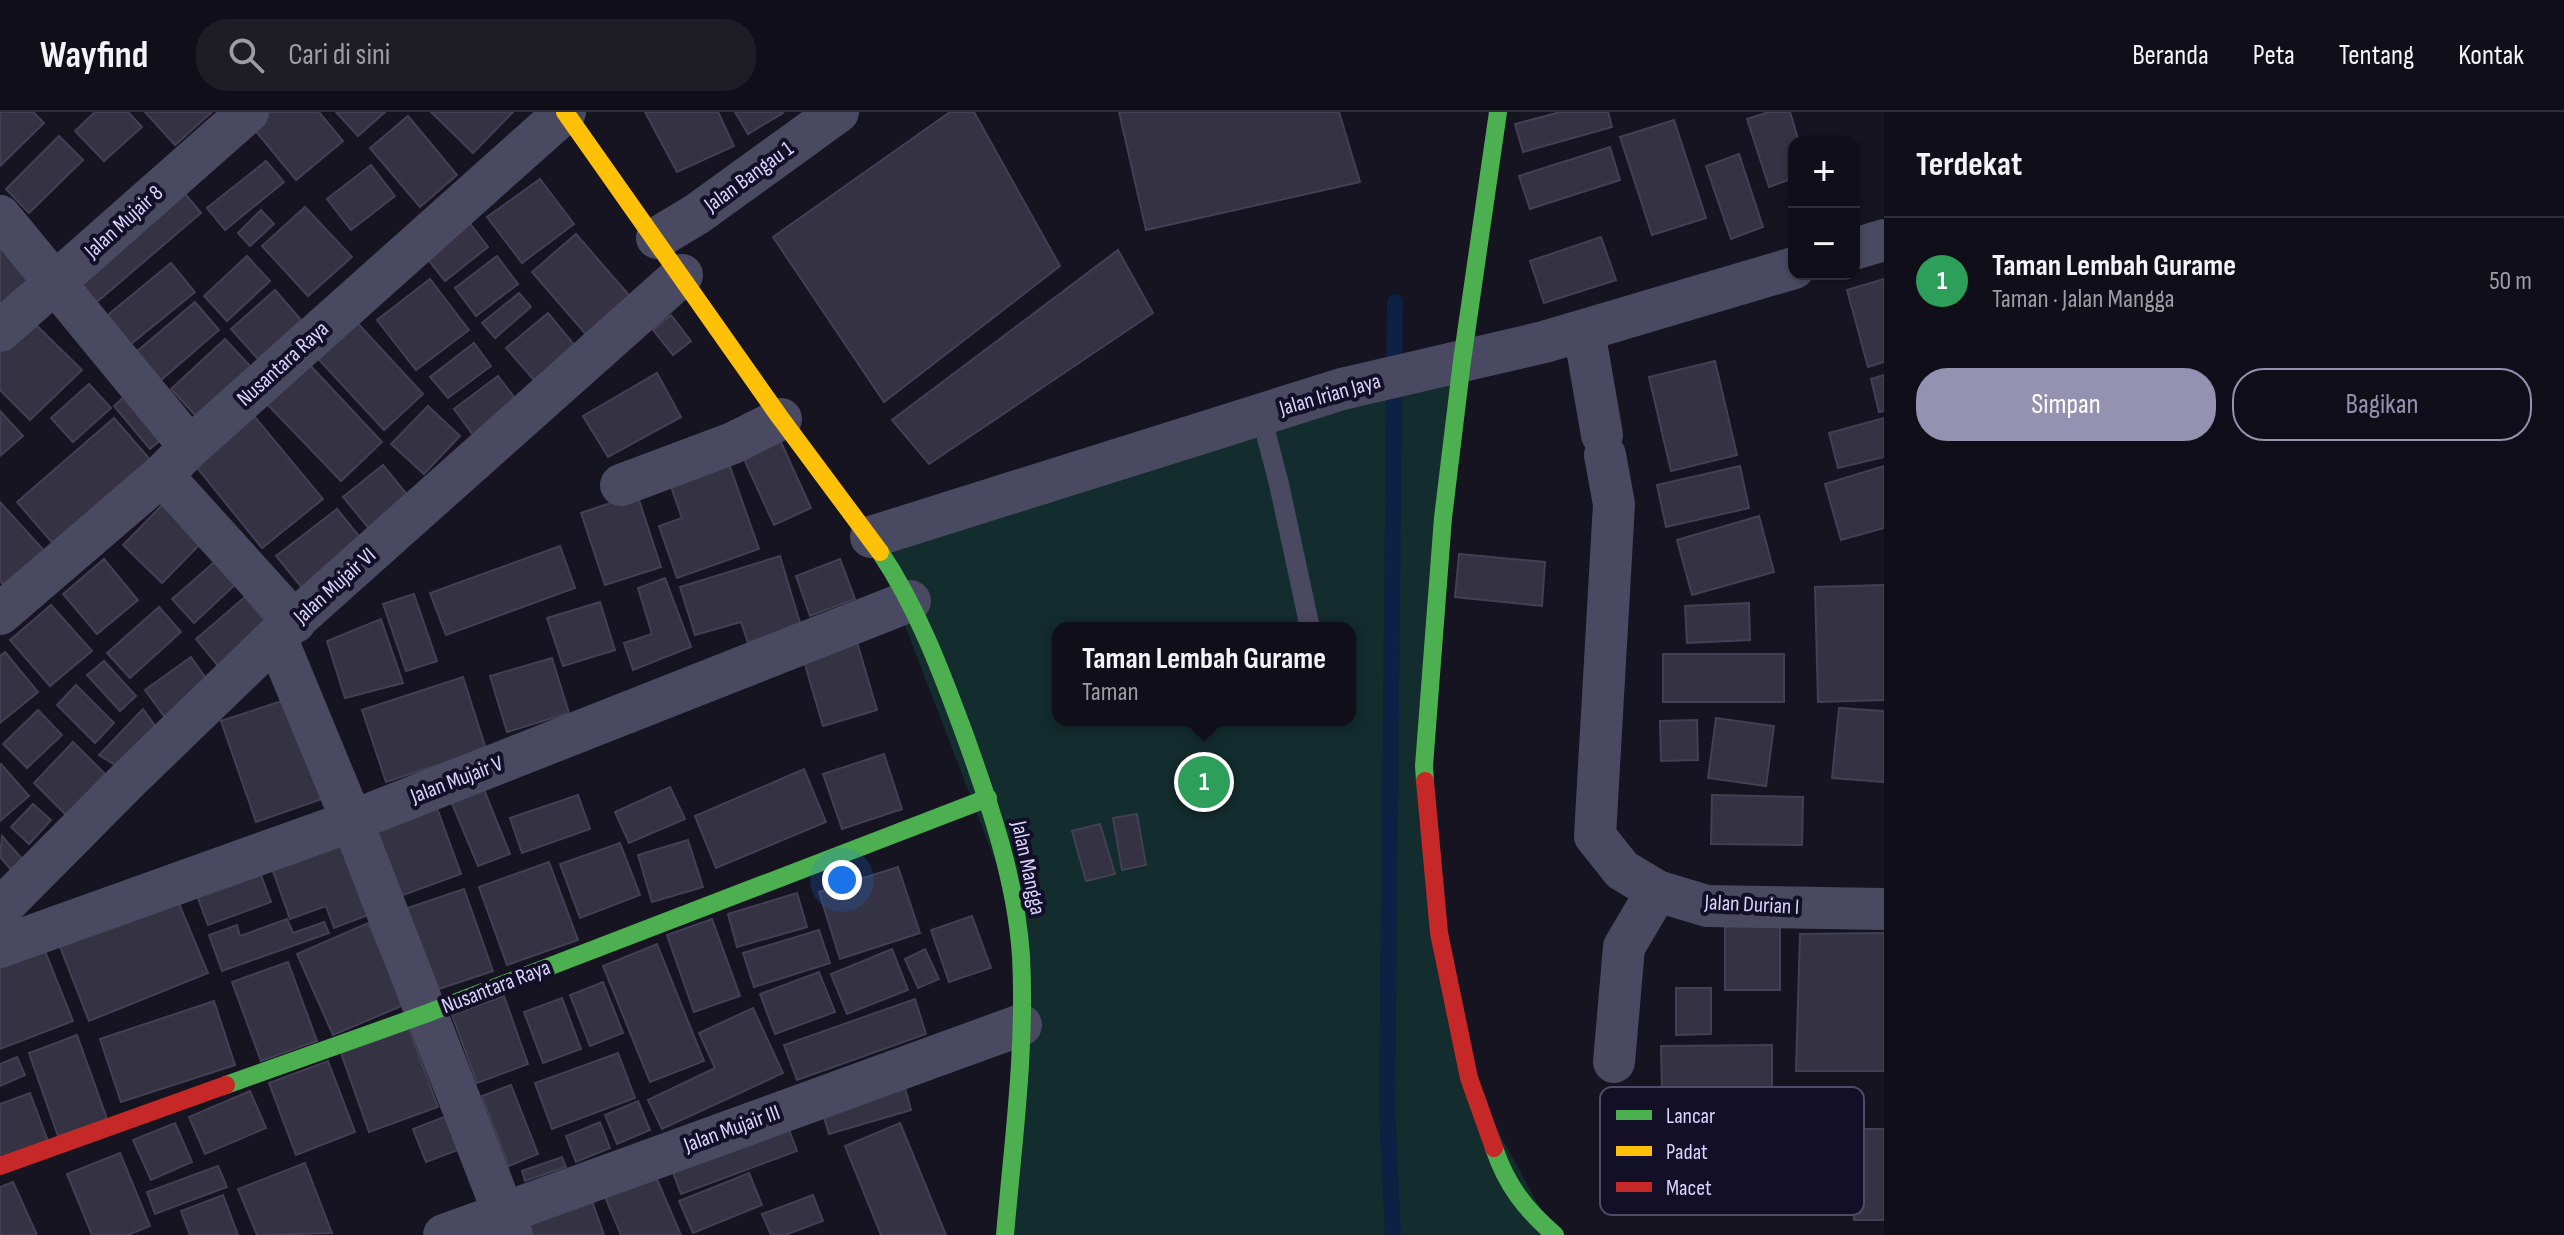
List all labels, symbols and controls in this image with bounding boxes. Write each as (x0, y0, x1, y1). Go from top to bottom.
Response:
search box (196, 19, 756, 91)
text: Wayfind (40, 33, 148, 78)
icon: search (224, 33, 268, 77)
text: Cari di sini (288, 37, 390, 73)
text: Beranda (2132, 39, 2209, 72)
text: Peta (2253, 39, 2295, 72)
text: Tentang (2339, 39, 2414, 72)
text: Kontak (2458, 39, 2524, 72)
street label: Jalan Bangau 1 (698, 135, 799, 219)
map controls (1788, 136, 1860, 280)
button: + (1788, 136, 1860, 208)
text: Terdekat (1916, 144, 2022, 185)
street label: Jalan Mujair 8 (78, 180, 169, 265)
button: − (1788, 208, 1860, 280)
text: Taman Lembah Gurame (1992, 248, 2236, 284)
text: 1 (1937, 266, 1947, 297)
text: 50 m (2489, 266, 2532, 297)
text: Taman · Jalan Mangga (1992, 284, 2175, 315)
street label: Nusantara Raya (232, 316, 334, 412)
street label: Jalan Irian Jaya (1275, 368, 1384, 423)
button: Simpan (1916, 368, 2216, 441)
button: Bagikan (2232, 368, 2532, 441)
street label: Jalan Mujair VI (288, 542, 382, 631)
popup (1052, 622, 1356, 726)
text: Taman Lembah Gurame (1082, 641, 1326, 677)
text: Taman (1082, 677, 1139, 708)
street label: Jalan Mujair V (406, 750, 507, 810)
pin: 1 (1178, 752, 1230, 812)
street label: Jalan Mangga (1005, 818, 1051, 917)
your location (822, 860, 862, 900)
street label: Jalan Durian I (1703, 889, 1800, 921)
street label: Nusantara Raya (438, 954, 554, 1020)
legend (1600, 1087, 1864, 1215)
street label: Jalan Mujair III (679, 1099, 784, 1159)
text: Lancar (1666, 1103, 1715, 1130)
text: Padat (1666, 1139, 1708, 1166)
text: Macet (1666, 1175, 1712, 1202)

